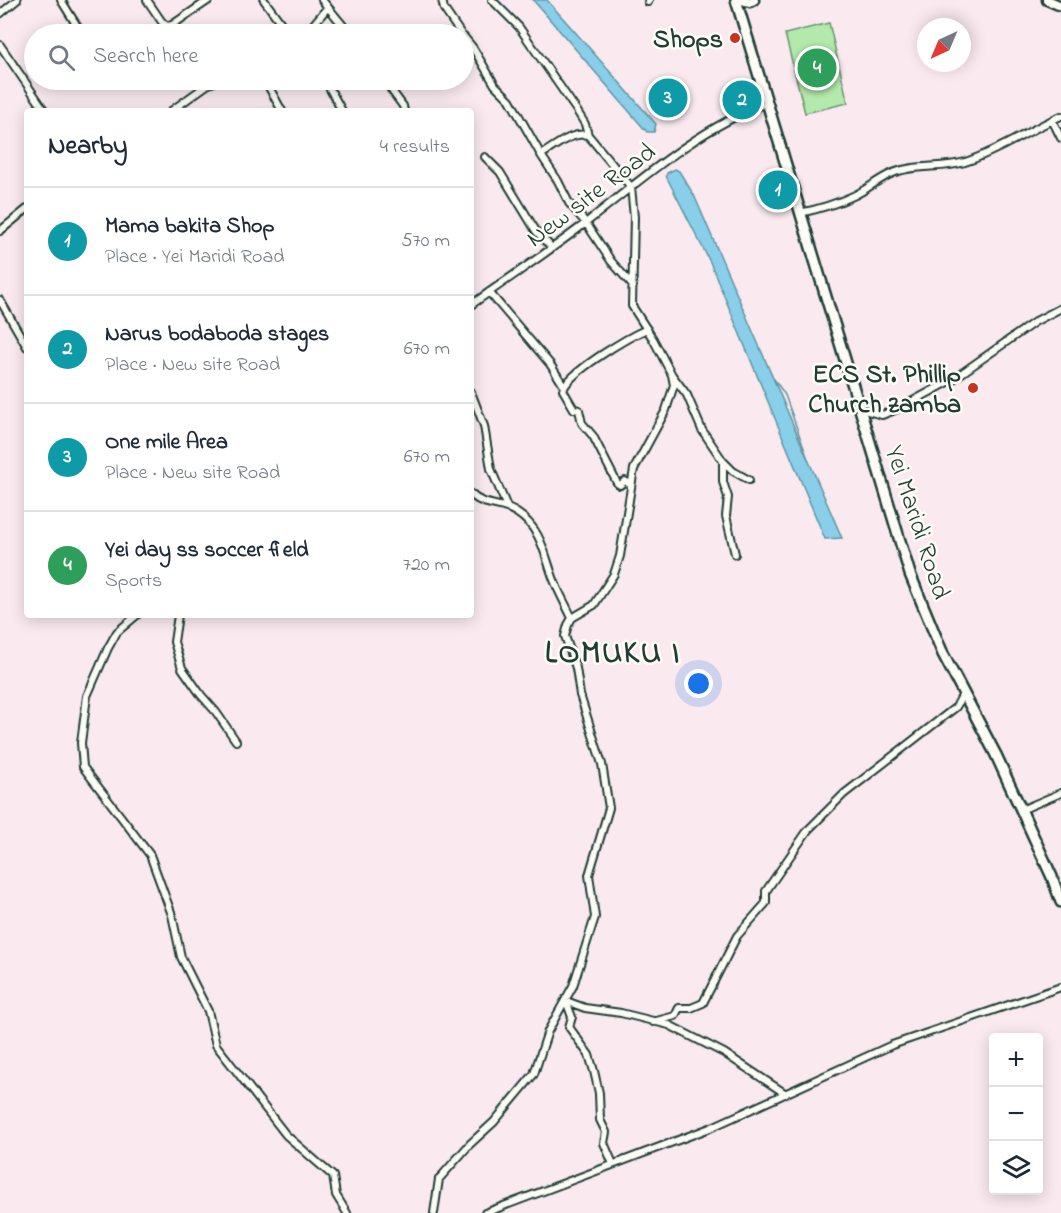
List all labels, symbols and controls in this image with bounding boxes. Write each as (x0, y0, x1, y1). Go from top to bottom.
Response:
north arrow (917, 18, 971, 72)
place label: Shops (653, 22, 723, 60)
search box (24, 24, 474, 90)
marker: Shops (728, 31, 742, 45)
icon: search (45, 41, 78, 74)
text: Search here (93, 41, 198, 73)
pin: 4 (798, 46, 836, 90)
pin: 3 (648, 76, 688, 120)
pin: 2 (722, 78, 762, 122)
text: Nearby (48, 128, 127, 166)
text: 4 results (380, 133, 450, 162)
street label: New site Road (519, 135, 665, 258)
pin: 1 (758, 168, 798, 213)
text: Mama bakita Shop (105, 211, 275, 243)
text: 1 (64, 227, 71, 256)
text: 570 m (401, 227, 450, 256)
text: Place · Yei Maridi Road (105, 243, 284, 272)
text: Narus bodaboda stages (105, 319, 329, 351)
text: 2 (63, 335, 72, 364)
text: 670 m (404, 335, 450, 364)
text: Place · New site Road (105, 351, 280, 380)
place label: ECS St. Phillip Church zamba (808, 357, 961, 425)
marker: ECS St. Phillip Church zamba (966, 381, 980, 395)
text: One mile Area (105, 427, 228, 459)
street label: Yei Maridi Road (873, 441, 959, 605)
text: 3 (63, 443, 72, 472)
text: 670 m (404, 443, 450, 472)
text: Place · New site Road (105, 459, 280, 488)
text: Yei day ss soccer field (105, 535, 309, 567)
text: 4 (63, 551, 72, 580)
text: 720 m (403, 551, 450, 580)
text: Sports (105, 567, 162, 596)
district label: LOMUKU I (545, 631, 681, 678)
your location (684, 669, 713, 698)
map controls (989, 1033, 1043, 1195)
button: + (989, 1033, 1043, 1087)
button: − (989, 1087, 1043, 1141)
button: layers (989, 1141, 1043, 1195)

